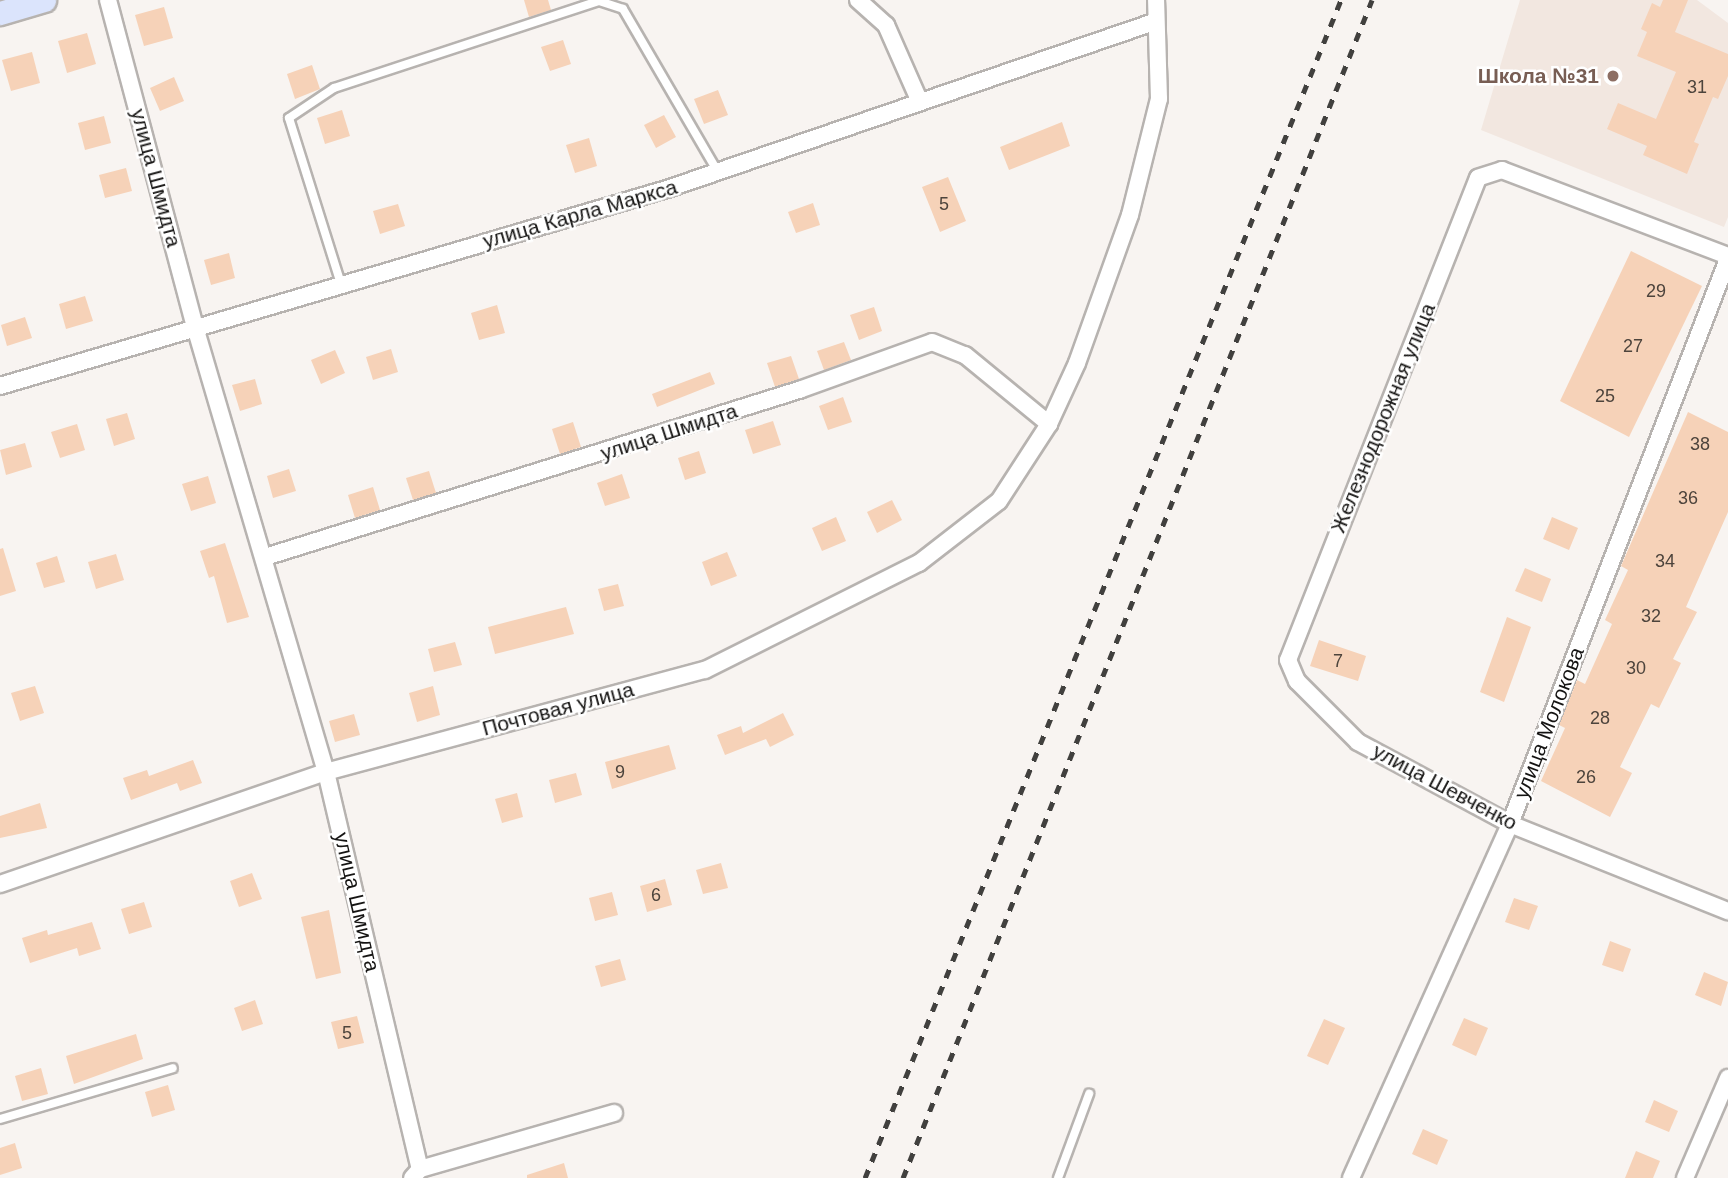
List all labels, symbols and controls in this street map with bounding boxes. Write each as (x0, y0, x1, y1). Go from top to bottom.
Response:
place label: Школа №31 (1478, 63, 1599, 89)
marker: Школа №31 (1605, 68, 1621, 84)
house number: 31 (1687, 76, 1707, 98)
street label: улица Шмидта (125, 106, 187, 250)
street label: улица Карла Маркса (480, 174, 680, 254)
house number: 5 (939, 193, 949, 215)
house number: 29 (1646, 280, 1666, 302)
street label: Железнодорожная улица (1325, 300, 1441, 536)
house number: 27 (1623, 335, 1643, 357)
house number: 25 (1595, 385, 1615, 407)
street label: улица Шмидта (597, 398, 741, 466)
house number: 38 (1690, 433, 1710, 455)
house number: 36 (1678, 487, 1698, 509)
house number: 34 (1655, 550, 1675, 572)
house number: 32 (1641, 605, 1661, 627)
street label: улица Молокова (1508, 644, 1590, 802)
house number: 7 (1333, 650, 1343, 672)
house number: 30 (1626, 657, 1646, 679)
street label: Почтовая улица (479, 677, 637, 741)
house number: 28 (1590, 707, 1610, 729)
street label: улица Шевченко (1368, 738, 1522, 836)
house number: 9 (615, 761, 625, 783)
house number: 26 (1576, 766, 1596, 788)
street label: улица Шмидта (329, 830, 385, 974)
house number: 6 (651, 884, 661, 906)
house number: 5 (342, 1022, 352, 1044)

